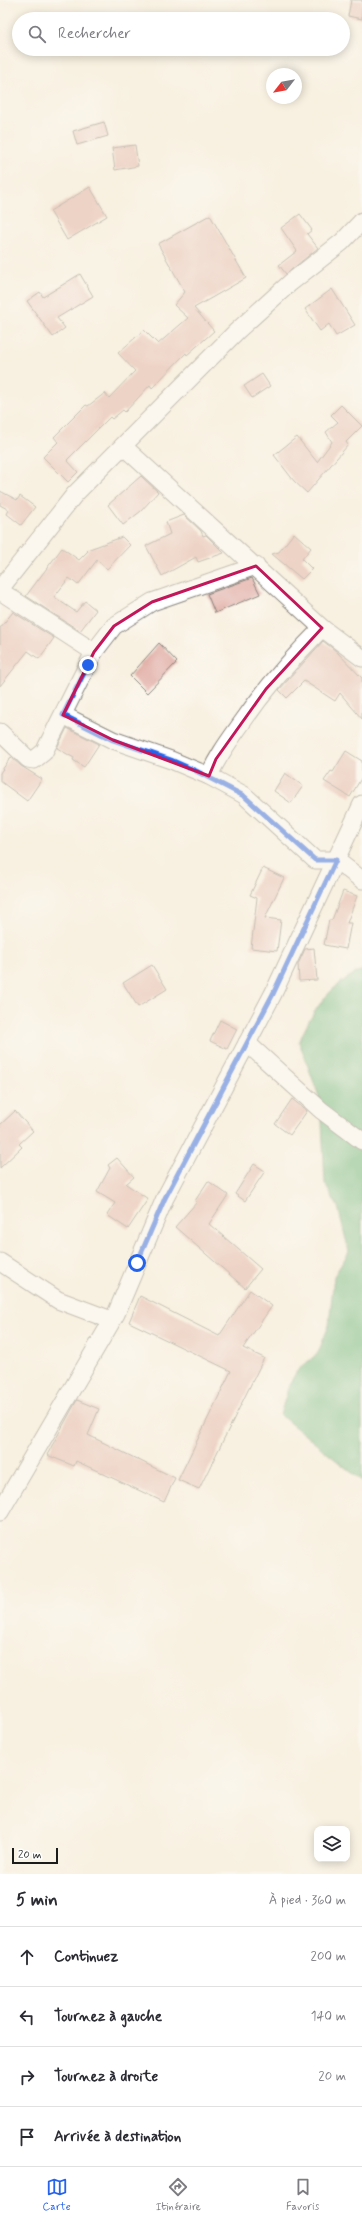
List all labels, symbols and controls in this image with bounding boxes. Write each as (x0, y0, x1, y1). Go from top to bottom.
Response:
search box (12, 12, 350, 56)
icon: search (26, 23, 48, 45)
text: Rechercher (58, 24, 131, 44)
north arrow (266, 68, 302, 104)
route end (79, 656, 97, 674)
route start (128, 1254, 146, 1272)
map controls (314, 1826, 350, 1862)
button: layers (314, 1826, 350, 1862)
scale bar (12, 1846, 58, 1865)
text: 20 m (18, 1848, 41, 1862)
text: 5 min (16, 1889, 58, 1911)
text: À pied · 360 m (269, 1892, 346, 1909)
icon: ahead (16, 1946, 38, 1968)
text: Continuez (54, 1947, 118, 1967)
text: 200 m (311, 1948, 346, 1965)
icon: left (16, 2006, 38, 2028)
text: Tournez à gauche (54, 2007, 162, 2027)
text: 140 m (311, 2008, 346, 2025)
icon: right (16, 2066, 38, 2088)
text: Tournez à droite (54, 2067, 158, 2087)
text: 20 m (318, 2068, 346, 2085)
icon: arrive (16, 2126, 38, 2148)
text: Arrivée à destination (54, 2127, 181, 2147)
tab: Carte (43, 2176, 71, 2214)
tab: Itinéraire (156, 2176, 201, 2214)
tab: Favoris (286, 2176, 319, 2214)

